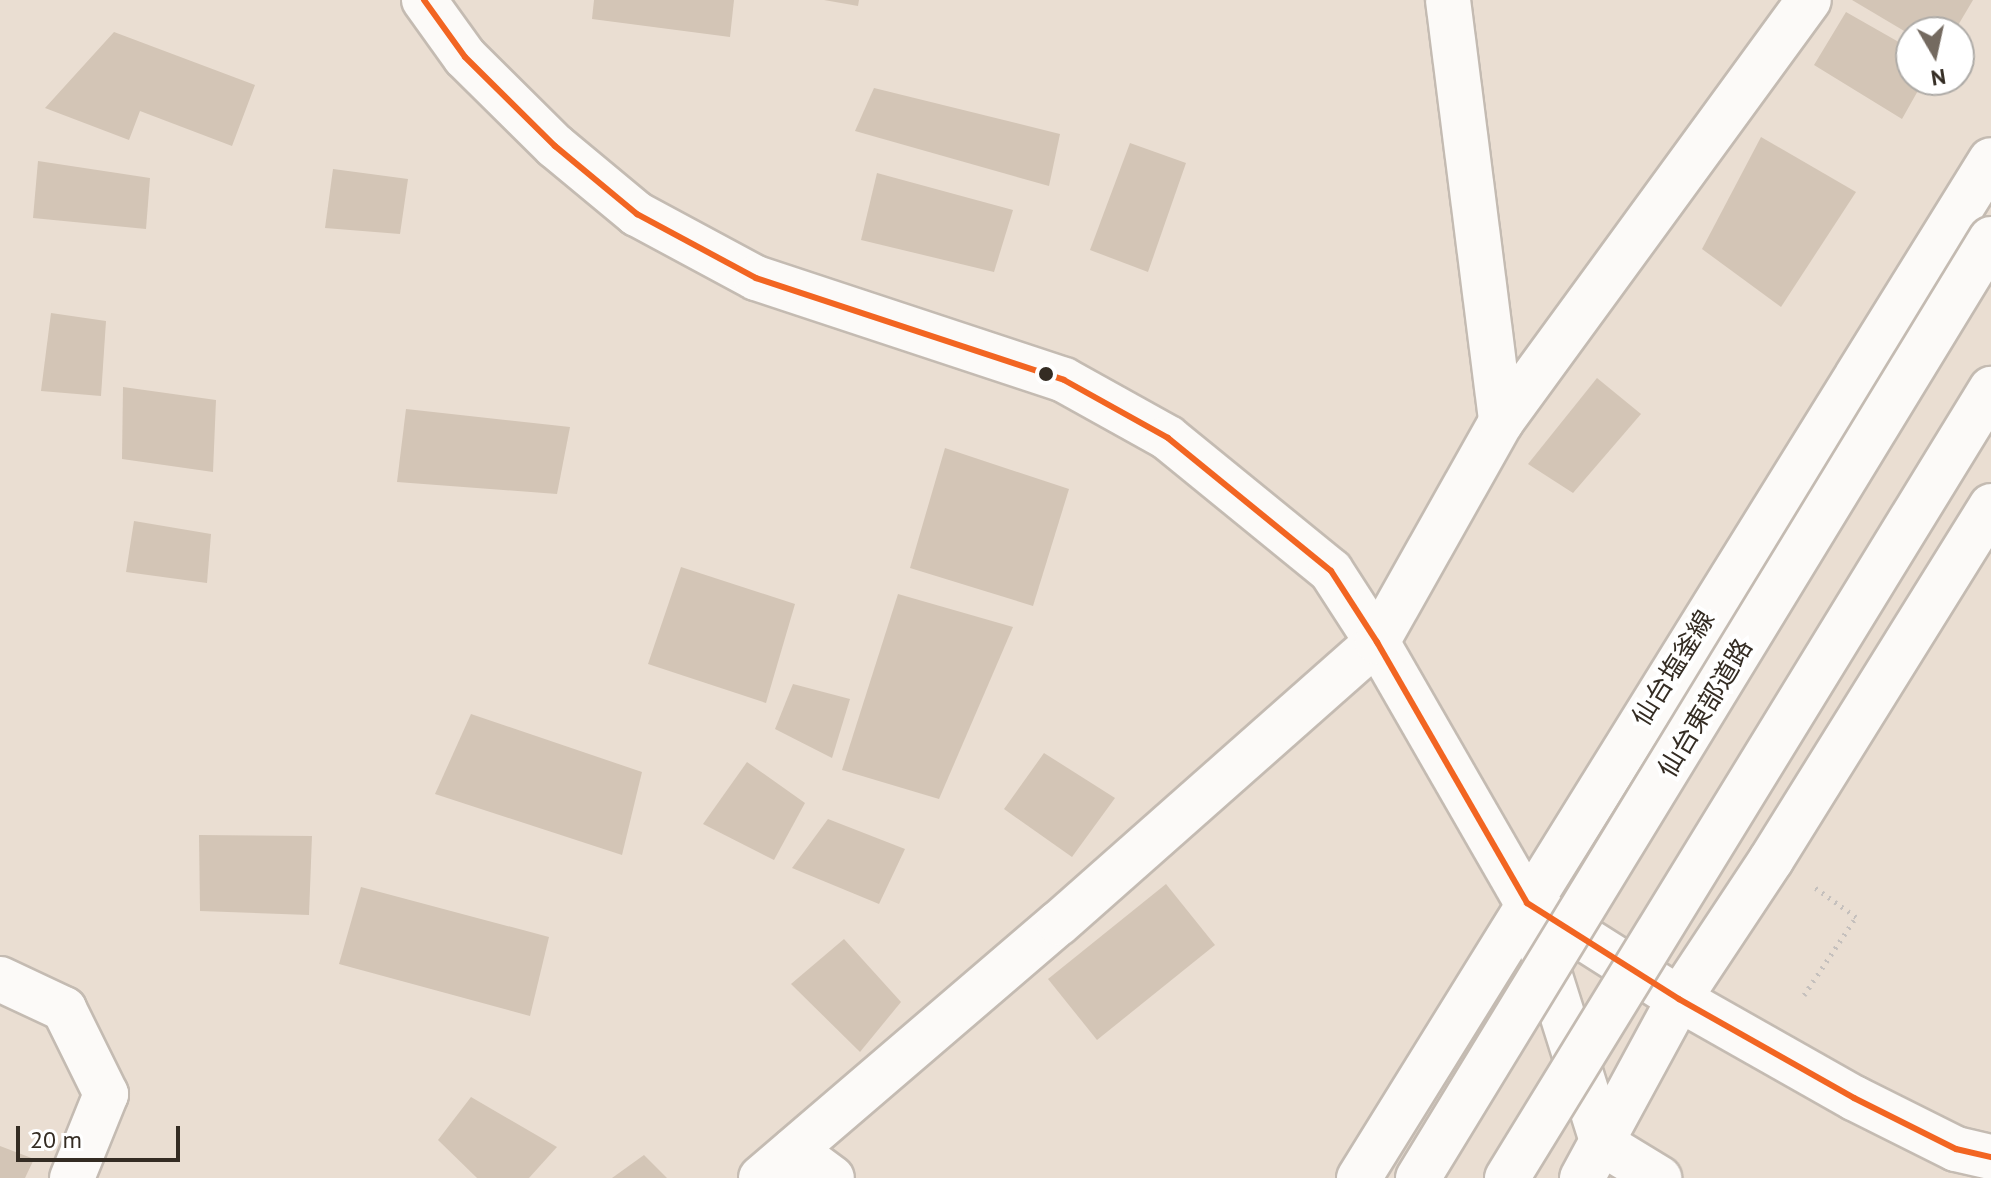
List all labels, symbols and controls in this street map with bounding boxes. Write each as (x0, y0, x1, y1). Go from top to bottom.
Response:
north arrow (1895, 16, 1975, 96)
text: N (1929, 63, 1948, 93)
unlabelled marker (1038, 366, 1054, 382)
street label: 仙台塩釜線 (1625, 605, 1721, 731)
street label: 仙台東部道路 (1651, 633, 1759, 783)
scale bar (20, 1110, 184, 1160)
text: 20 m (30, 1124, 82, 1155)

